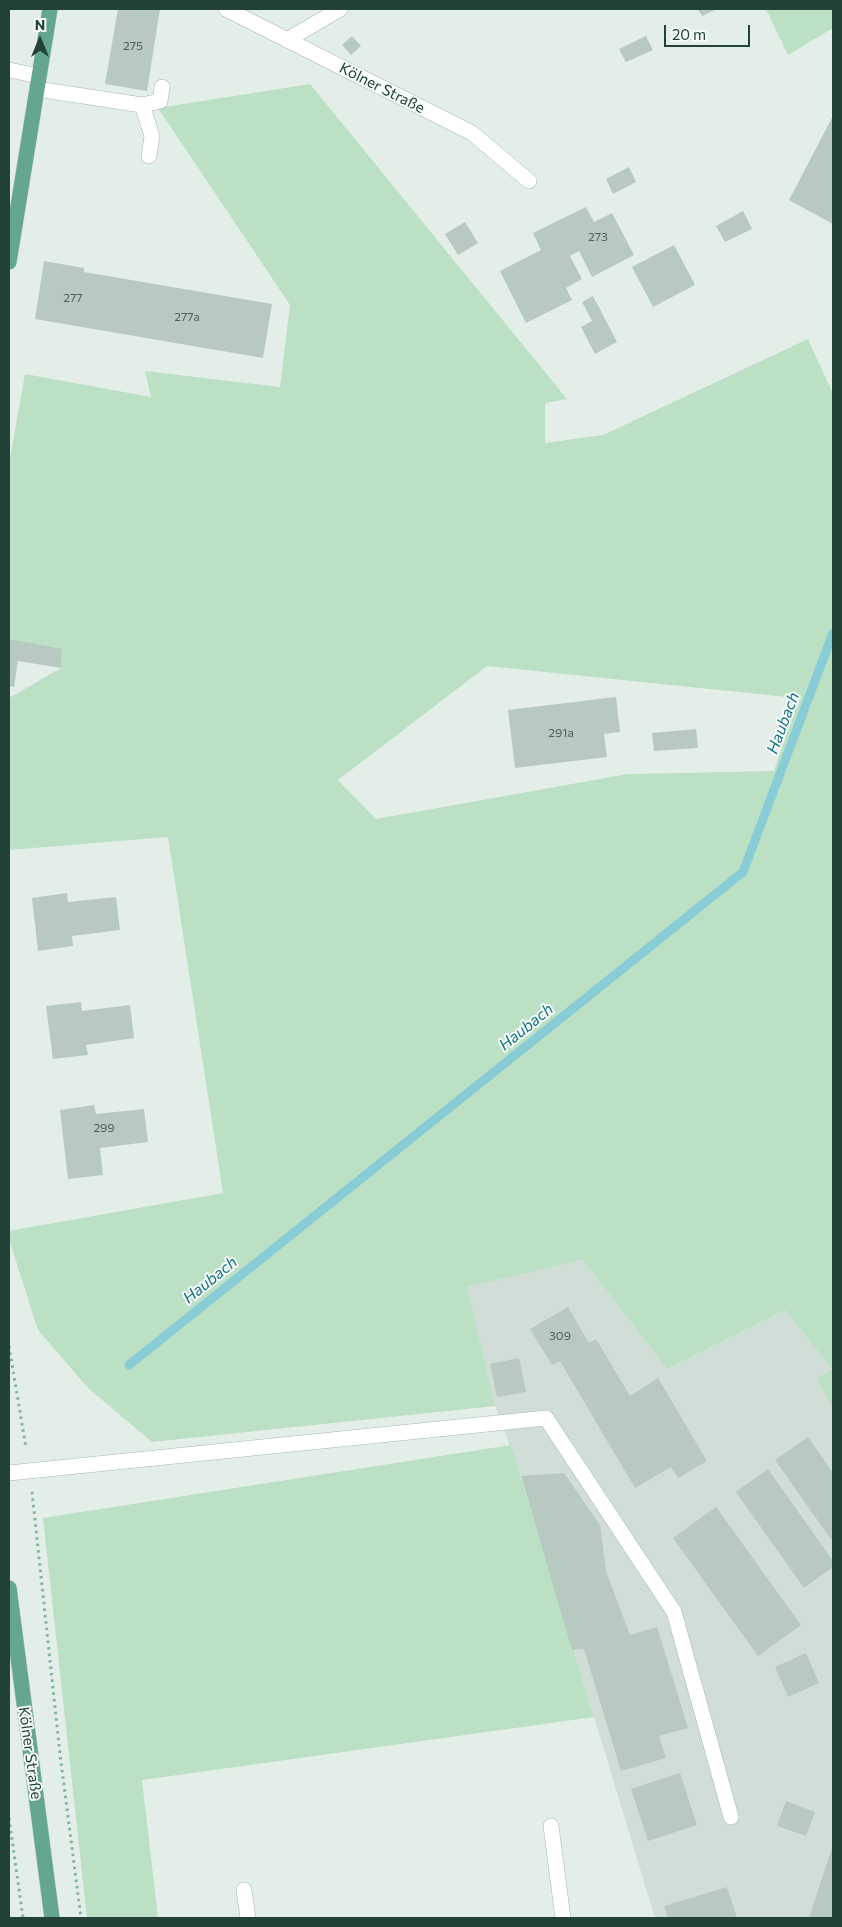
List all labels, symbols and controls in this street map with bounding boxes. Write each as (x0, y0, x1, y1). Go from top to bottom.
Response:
north arrow (15, 15, 65, 65)
scale bar (667, 15, 753, 47)
text: N (35, 16, 45, 33)
text: 20 m (672, 25, 706, 43)
house number: 275 (123, 39, 143, 53)
street label: Kölner Straße (336, 59, 428, 117)
house number: 273 (588, 230, 608, 244)
house number: 277 (63, 291, 83, 305)
house number: 277a (174, 310, 200, 324)
water label: Haubach (763, 690, 803, 756)
house number: 291a (548, 726, 574, 740)
water label: Haubach (495, 999, 557, 1055)
house number: 299 (93, 1121, 115, 1135)
water label: Haubach (179, 1252, 241, 1308)
house number: 309 (549, 1329, 571, 1343)
street label: Kölner Straße (15, 1706, 45, 1800)

